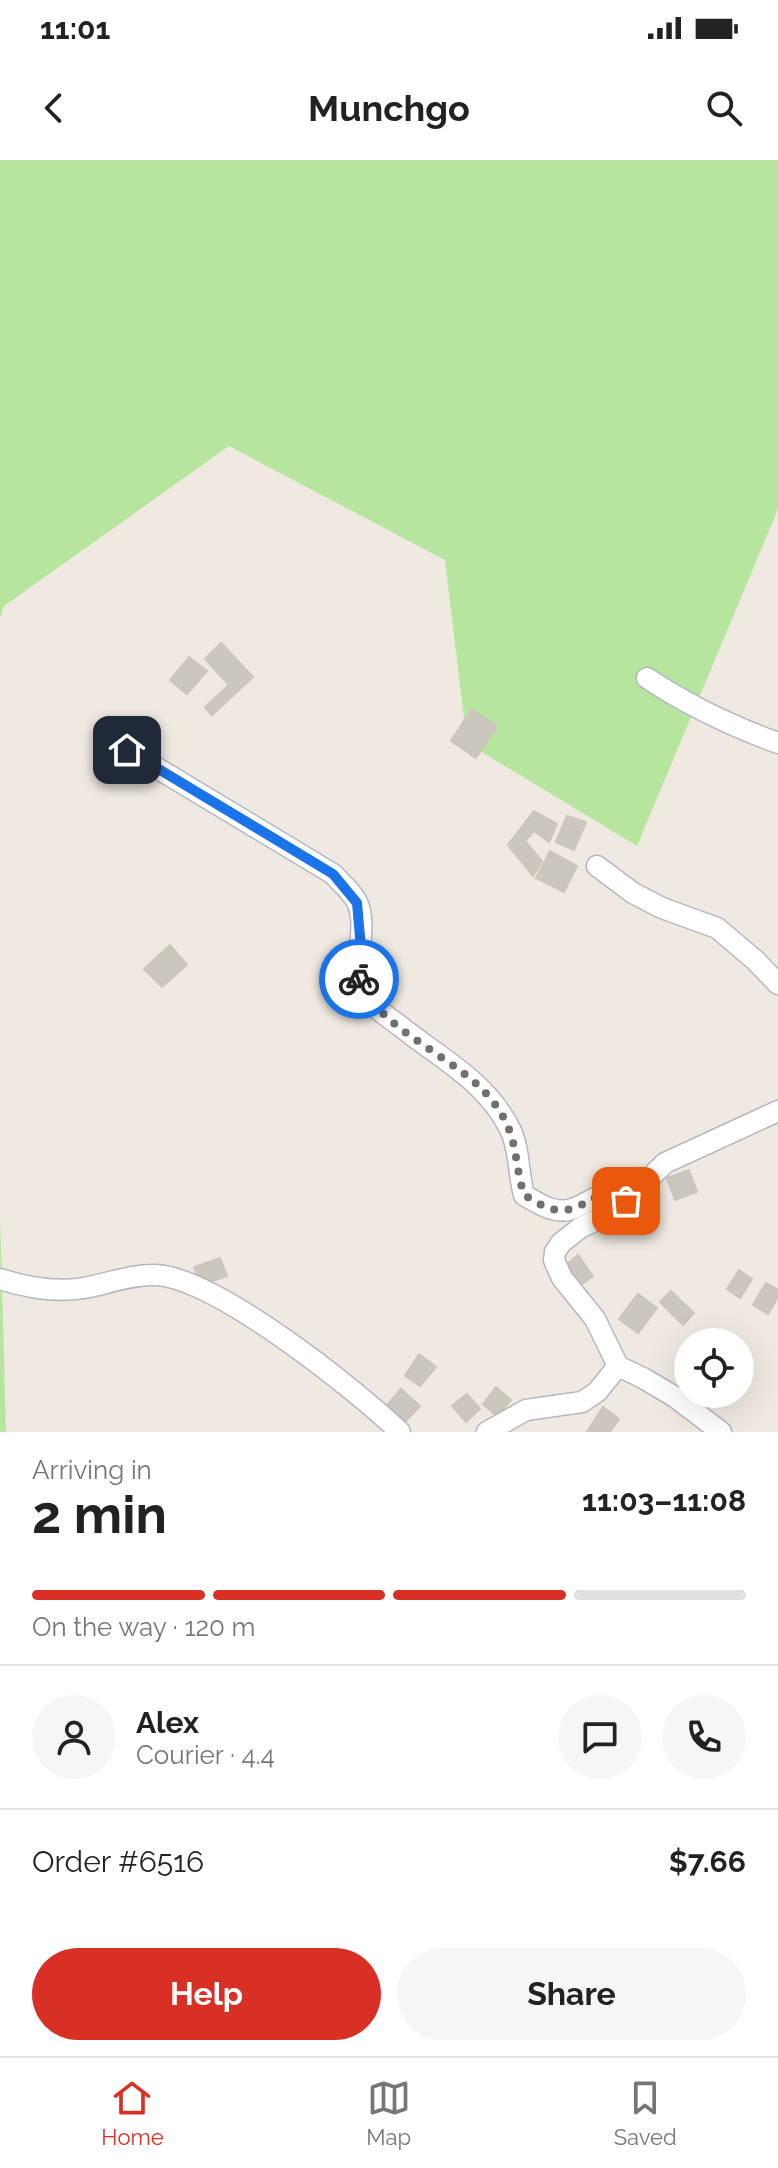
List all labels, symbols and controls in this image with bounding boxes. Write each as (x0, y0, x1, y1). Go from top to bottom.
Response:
text: 11:01 (40, 11, 110, 46)
icon: back (32, 86, 76, 130)
icon: search (702, 86, 746, 130)
text: Munchgo (308, 87, 470, 129)
pin (93, 716, 161, 784)
icon: home (105, 728, 149, 772)
courier (319, 939, 399, 1019)
icon: bike (337, 957, 381, 1001)
pin (592, 1167, 660, 1235)
icon: bag (604, 1179, 648, 1223)
map controls (674, 1328, 754, 1408)
button: locate (674, 1328, 754, 1408)
text: Arriving in (32, 1455, 152, 1485)
text: 11:03–11:08 (582, 1483, 746, 1518)
text: 2 min (32, 1484, 167, 1545)
text: On the way · 120 m (32, 1612, 256, 1642)
button: person (32, 1695, 116, 1779)
button: chat (558, 1695, 642, 1779)
button: phone (662, 1695, 746, 1779)
text: Alex (136, 1705, 199, 1740)
text: Courier · 4.4 (136, 1740, 275, 1770)
text: Order #6516 (32, 1844, 204, 1879)
text: $7.66 (669, 1844, 746, 1879)
button: Help (32, 1948, 381, 2040)
button: Share (397, 1948, 746, 2040)
tab: Home (101, 2076, 164, 2150)
tab: Map (366, 2076, 411, 2150)
tab: Saved (614, 2076, 677, 2150)

